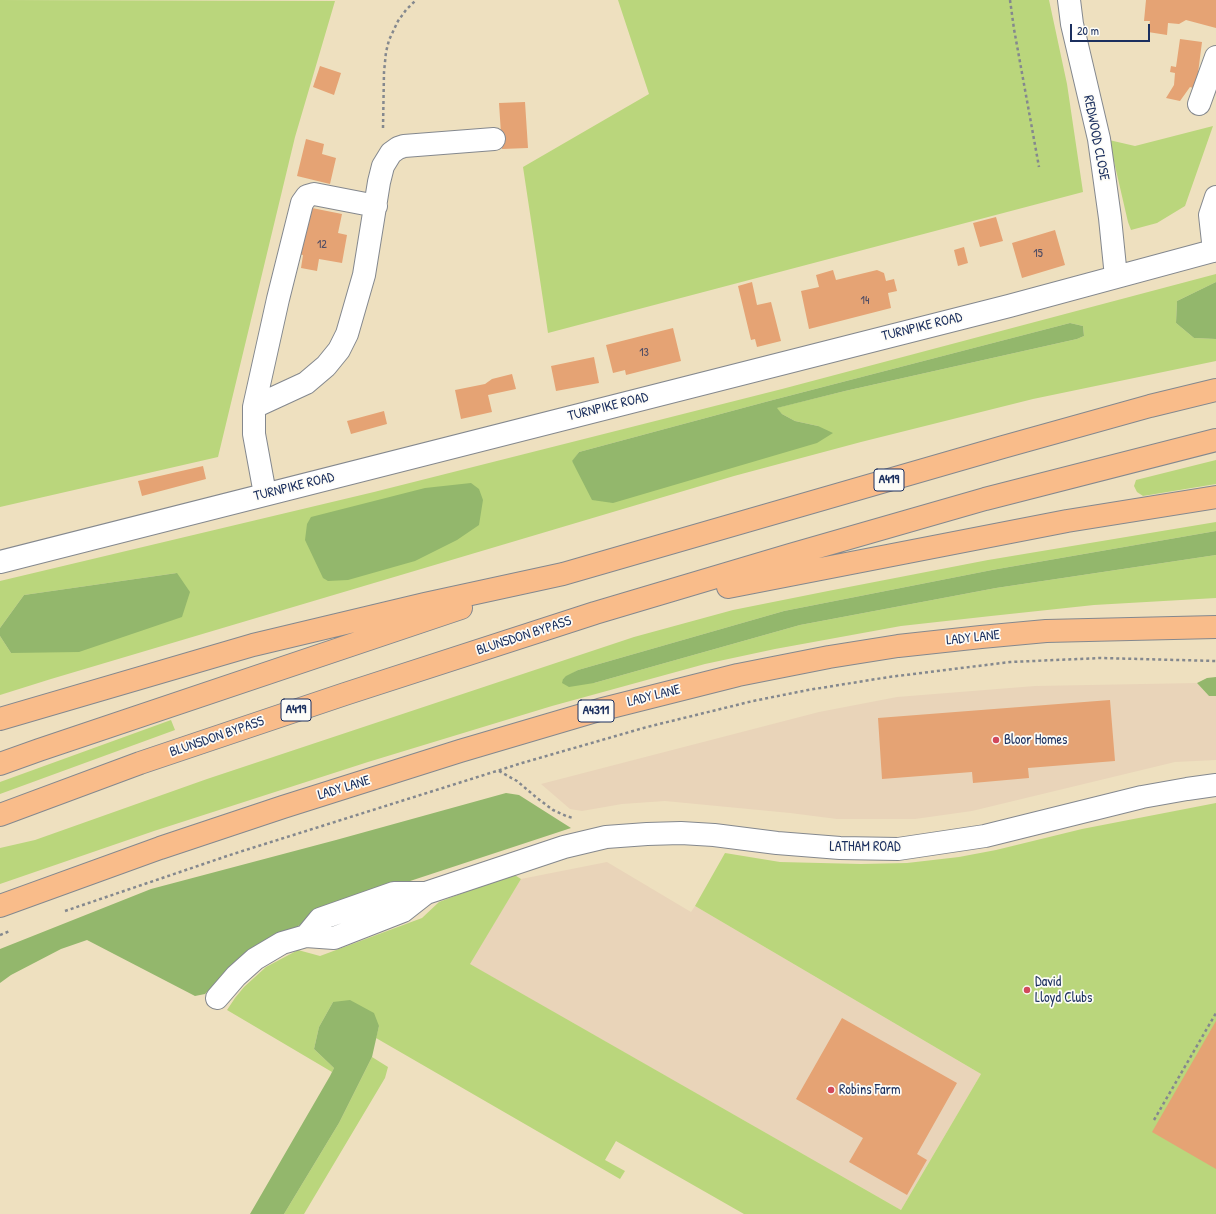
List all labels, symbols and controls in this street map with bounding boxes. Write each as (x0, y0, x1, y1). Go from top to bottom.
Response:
scale bar (1072, 16, 1152, 42)
text: 20 m (1077, 22, 1099, 39)
street label: REDWOOD CLOSE (1079, 94, 1113, 182)
house number: 12 (317, 238, 327, 252)
house number: 15 (1033, 247, 1043, 261)
house number: 14 (861, 294, 869, 308)
street label: TURNPIKE ROAD (880, 309, 964, 345)
house number: 13 (639, 346, 649, 360)
street label: TURNPIKE ROAD (566, 389, 650, 425)
street label: TURNPIKE ROAD (252, 469, 336, 505)
road number: A419 (874, 469, 904, 491)
street label: BLUNSDON BYPASS (474, 613, 574, 659)
street label: LADY LANE (945, 627, 1001, 649)
street label: LADY LANE (626, 681, 682, 711)
road number: A419 (281, 699, 311, 721)
road number: A4311 (578, 700, 614, 722)
street label: BLUNSDON BYPASS (168, 713, 266, 761)
place label: Bloor Homes (1004, 732, 1067, 748)
marker: Bloor Homes (991, 735, 1001, 745)
street label: LADY LANE (316, 772, 372, 804)
street label: LATHAM ROAD (829, 839, 901, 855)
place label: David Lloyd Clubs (1035, 974, 1092, 1006)
marker: David Lloyd Clubs (1022, 985, 1032, 995)
place label: Robins Farm (839, 1082, 900, 1098)
marker: Robins Farm (826, 1085, 836, 1095)

